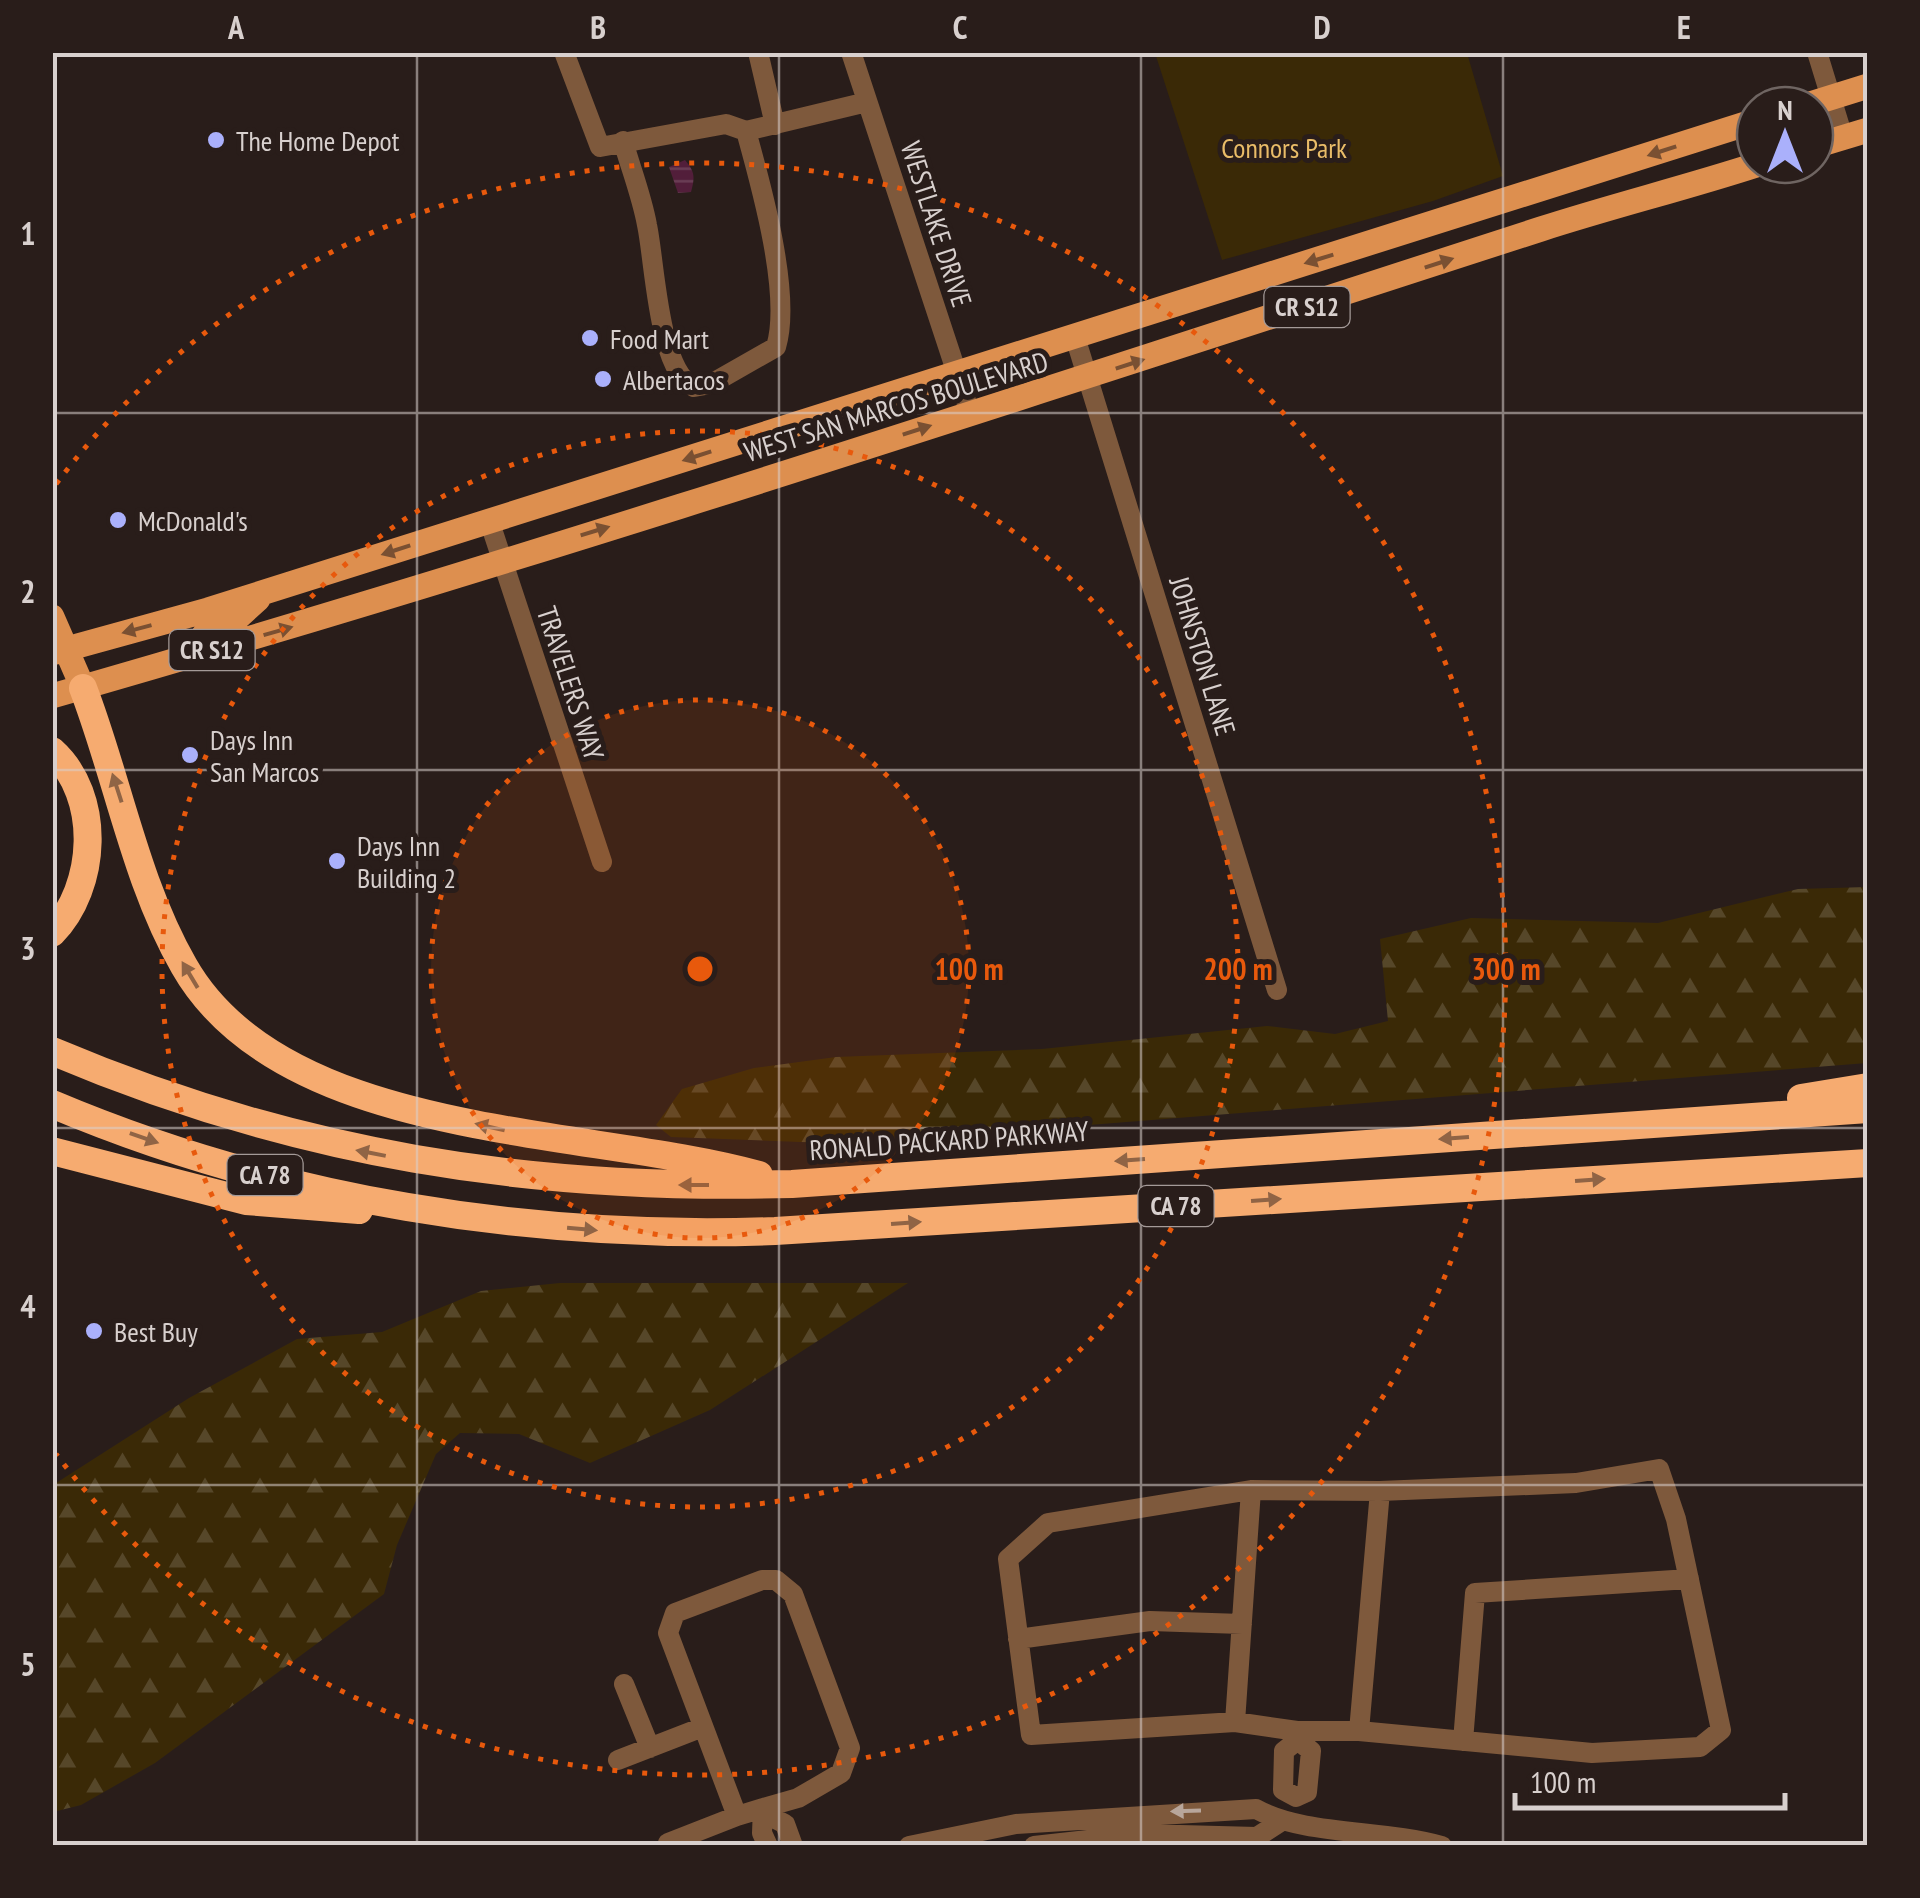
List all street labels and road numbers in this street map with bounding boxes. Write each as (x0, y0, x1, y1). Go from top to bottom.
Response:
street label: WESTLAKE DRIVE (893, 137, 981, 311)
road number: CR S12 (1264, 287, 1350, 327)
street label: WEST SAN MARCOS BOULEVARD (740, 342, 1052, 470)
street label: JOHNSTON LANE (1161, 571, 1245, 740)
street label: TRAVELERS WAY (529, 601, 613, 765)
road number: CR S12 (170, 630, 254, 670)
street label: RONALD PACKARD PARKWAY (808, 1112, 1090, 1168)
road number: CA 78 (228, 1155, 302, 1195)
road number: CA 78 (1138, 1186, 1214, 1226)

